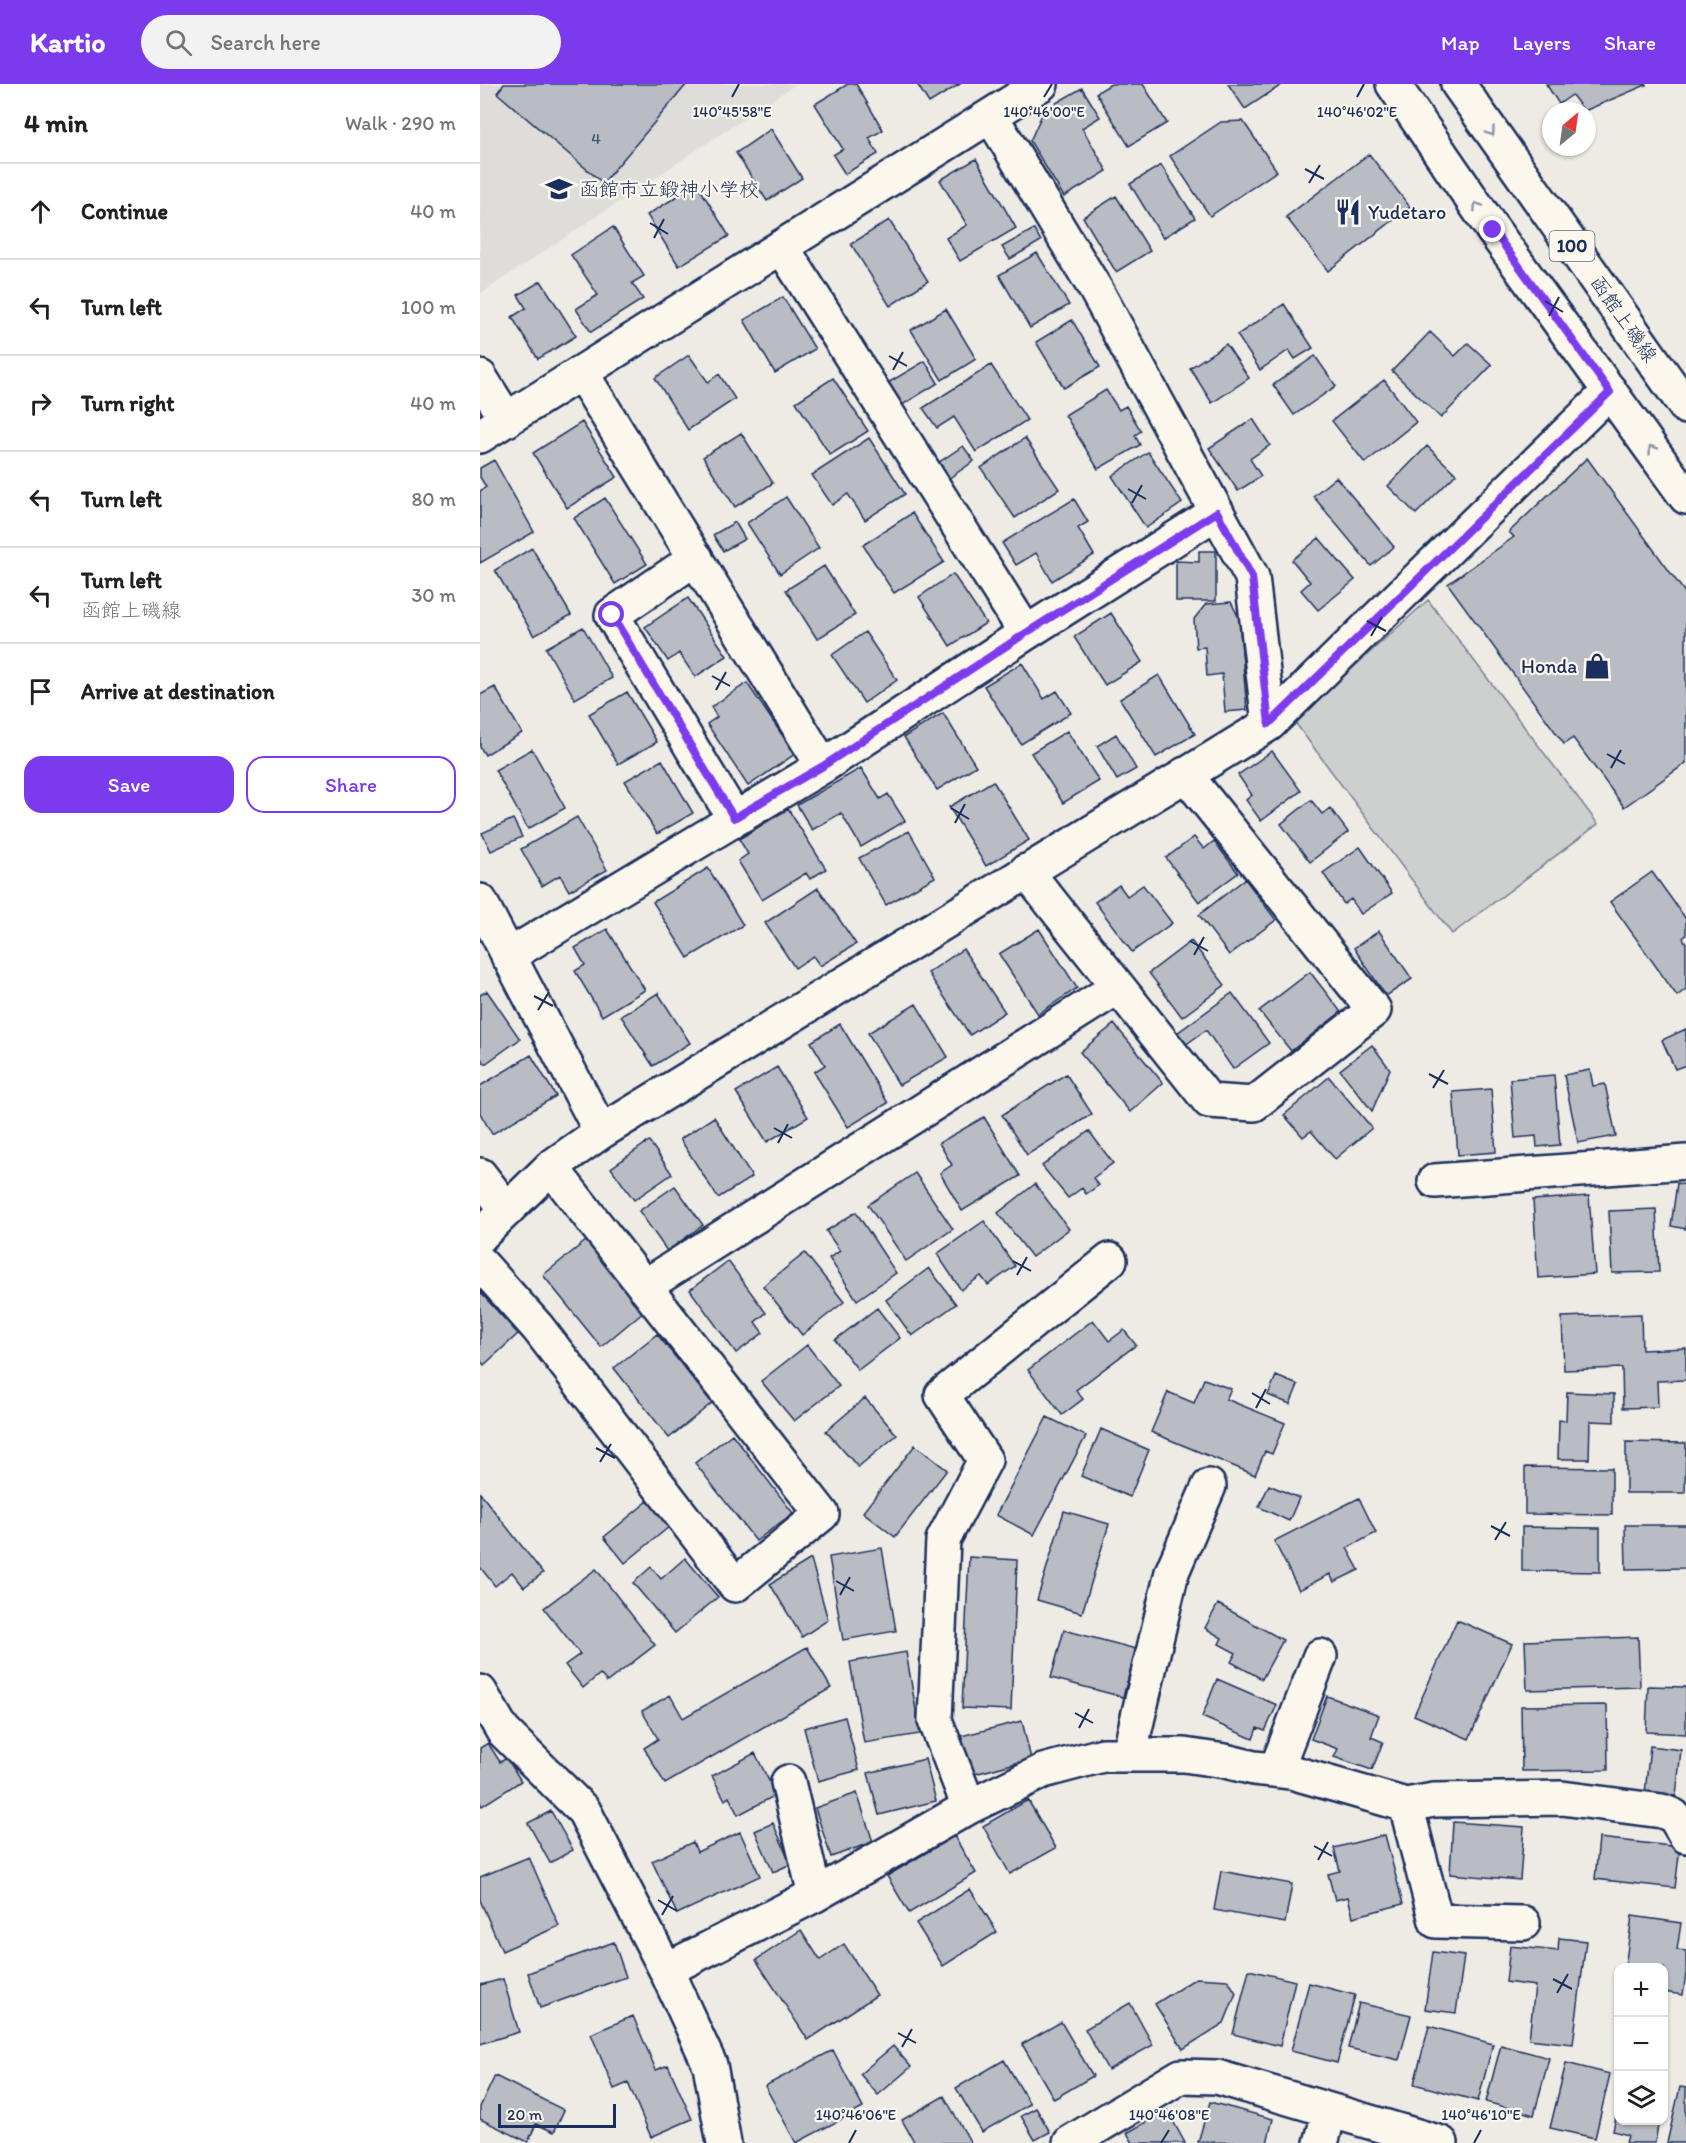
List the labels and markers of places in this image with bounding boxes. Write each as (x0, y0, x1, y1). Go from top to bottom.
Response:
school or university icon: 函館市立鍛神小学校 (544, 174, 574, 204)
place label: 函館市立鍛神小学校 (579, 177, 759, 201)
restaurant icon: Yudetaro (1333, 197, 1363, 227)
place label: Yudetaro (1368, 200, 1446, 224)
shop icon: Honda (1582, 651, 1612, 681)
place label: Honda (1521, 654, 1577, 678)

